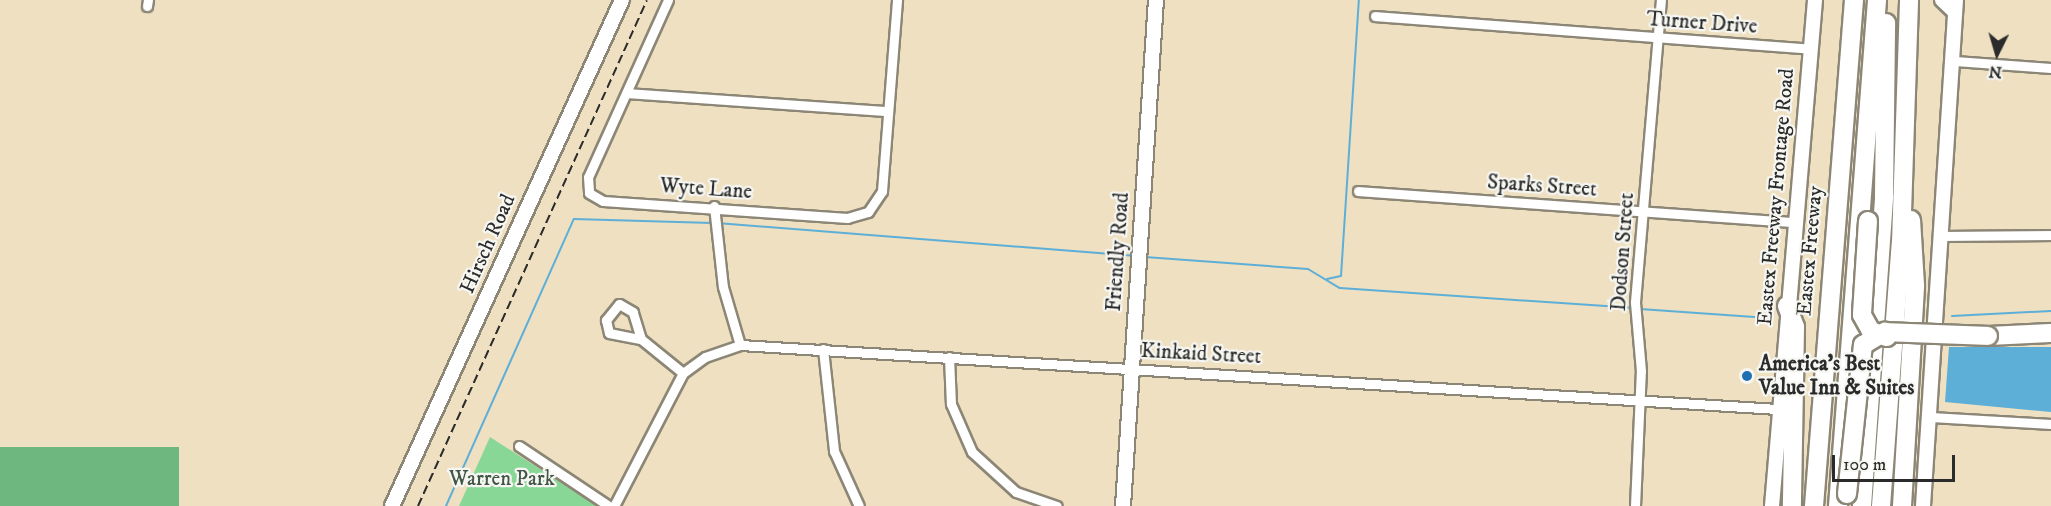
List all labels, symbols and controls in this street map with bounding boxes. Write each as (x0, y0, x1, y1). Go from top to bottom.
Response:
street label: Turner Drive (1646, 7, 1758, 39)
north arrow (1967, 24, 2027, 84)
text: N (1988, 61, 2003, 82)
street label: Eastex Freeway Frontage Road (1752, 67, 1800, 327)
street label: Sparks Street (1486, 170, 1598, 202)
street label: Wyte Lane (659, 173, 753, 205)
street label: Eastex Freeway (1792, 185, 1828, 317)
street label: Hirsch Road (455, 190, 521, 298)
street label: Friendly Road (1101, 192, 1135, 312)
street label: Dodson Street (1606, 192, 1640, 312)
street label: Kinkaid Street (1140, 338, 1262, 370)
place label: America’s Best Value Inn & Suites (1759, 351, 1914, 401)
marker: America’s Best Value Inn & Suites (1740, 369, 1754, 383)
scale bar (1835, 443, 1958, 481)
text: 100 m (1843, 454, 1886, 476)
park label: Warren Park (449, 466, 555, 492)

